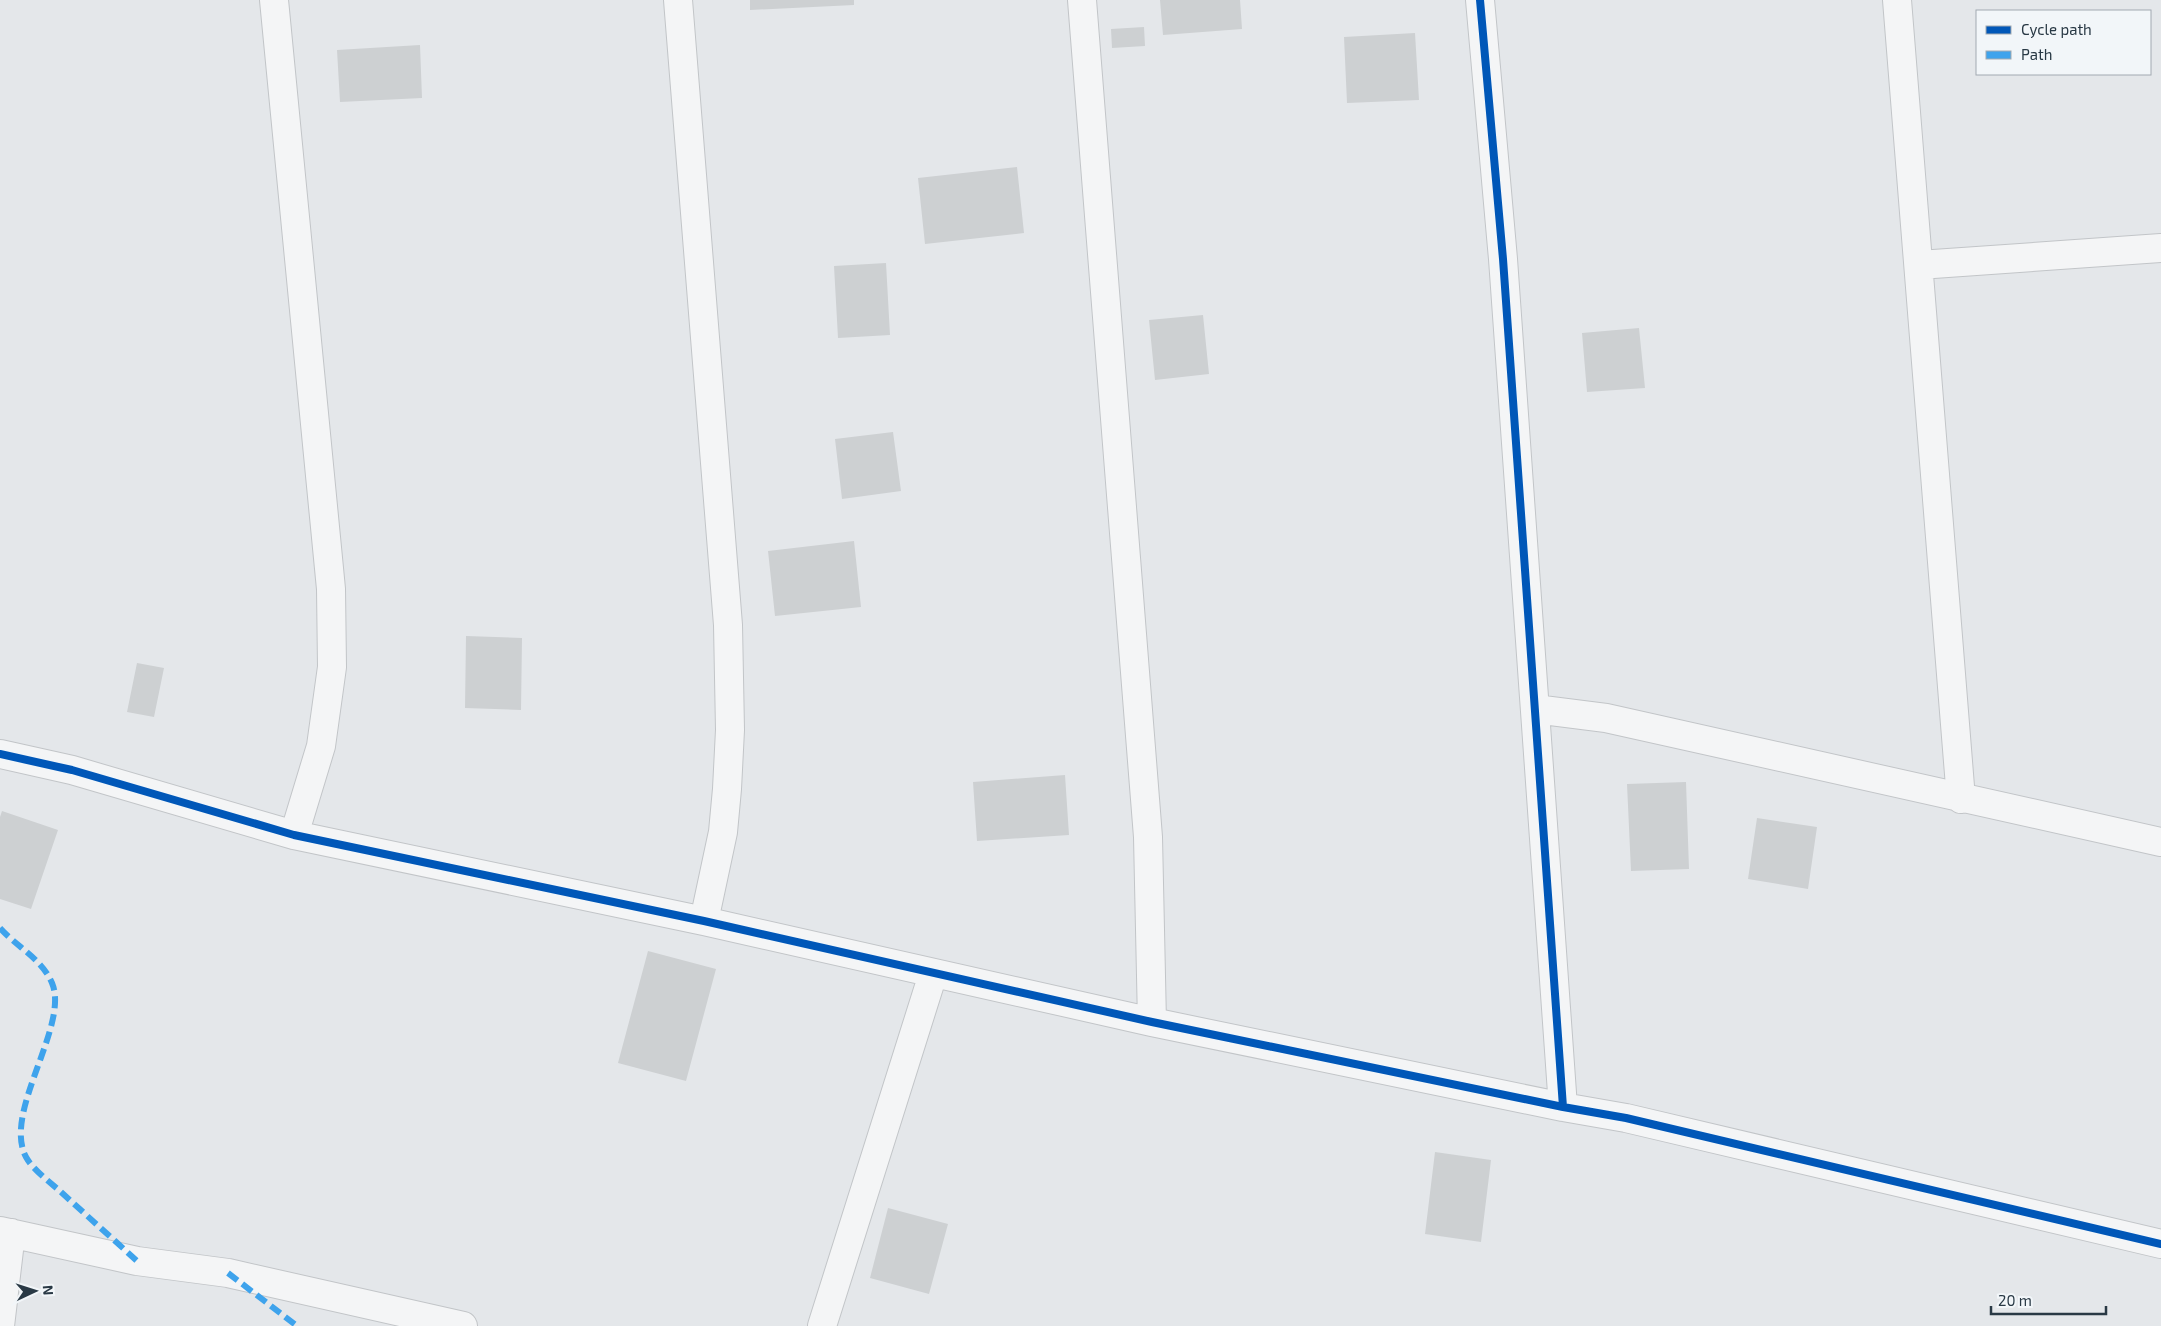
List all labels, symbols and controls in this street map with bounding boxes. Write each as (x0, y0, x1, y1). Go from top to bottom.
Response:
legend (1976, 10, 2151, 75)
text: Cycle path (2021, 20, 2092, 38)
text: Path (2021, 45, 2052, 63)
north arrow (10, 1266, 60, 1316)
text: N (40, 1284, 57, 1296)
scale bar (1991, 1284, 2106, 1316)
text: 20 m (1998, 1291, 2032, 1309)

